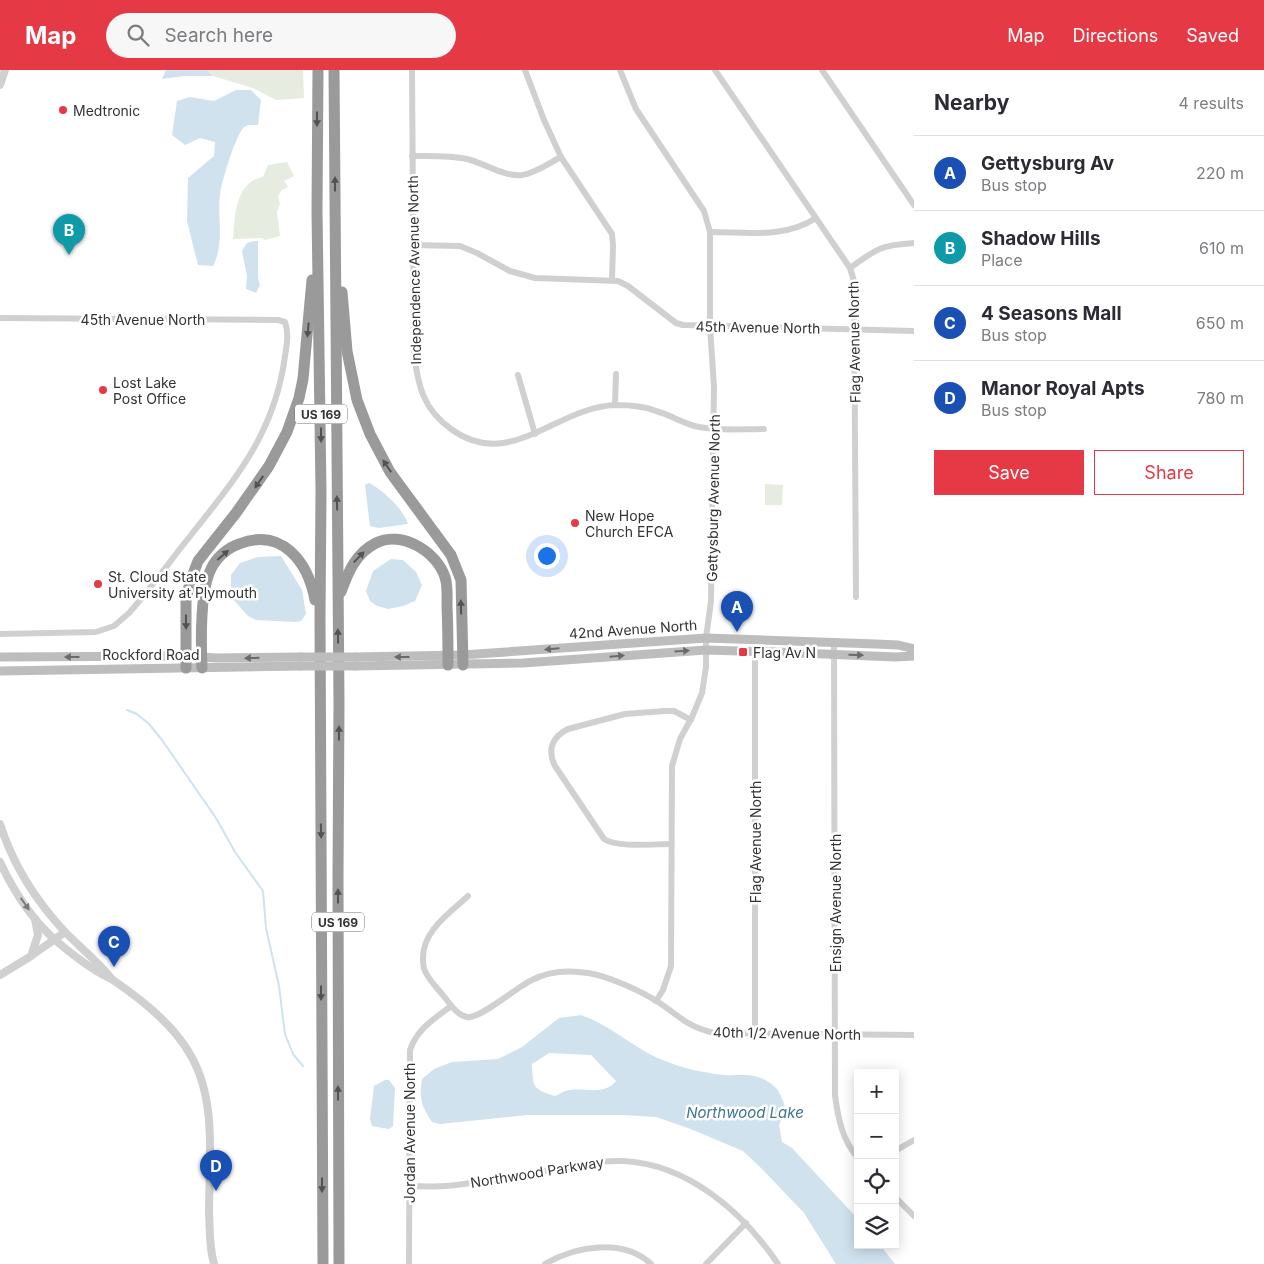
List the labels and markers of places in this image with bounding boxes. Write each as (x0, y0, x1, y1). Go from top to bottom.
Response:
place label: Medtronic (73, 102, 140, 119)
marker: Medtronic (57, 104, 69, 116)
pin: B (53, 214, 85, 255)
place label: Lost Lake Post Office (113, 374, 186, 407)
marker: Lost Lake Post Office (97, 384, 109, 396)
place label: New Hope Church EFCA (585, 507, 674, 540)
marker: New Hope Church EFCA (569, 517, 581, 529)
place label: St. Cloud State University at Plymouth (108, 568, 257, 601)
marker: St. Cloud State University at Plymouth (92, 578, 104, 590)
pin: A (721, 591, 753, 632)
place label: Flag Av N (753, 644, 816, 661)
marker: Flag Av N (737, 646, 749, 658)
pin: C (98, 926, 130, 967)
pin: D (200, 1150, 232, 1191)

